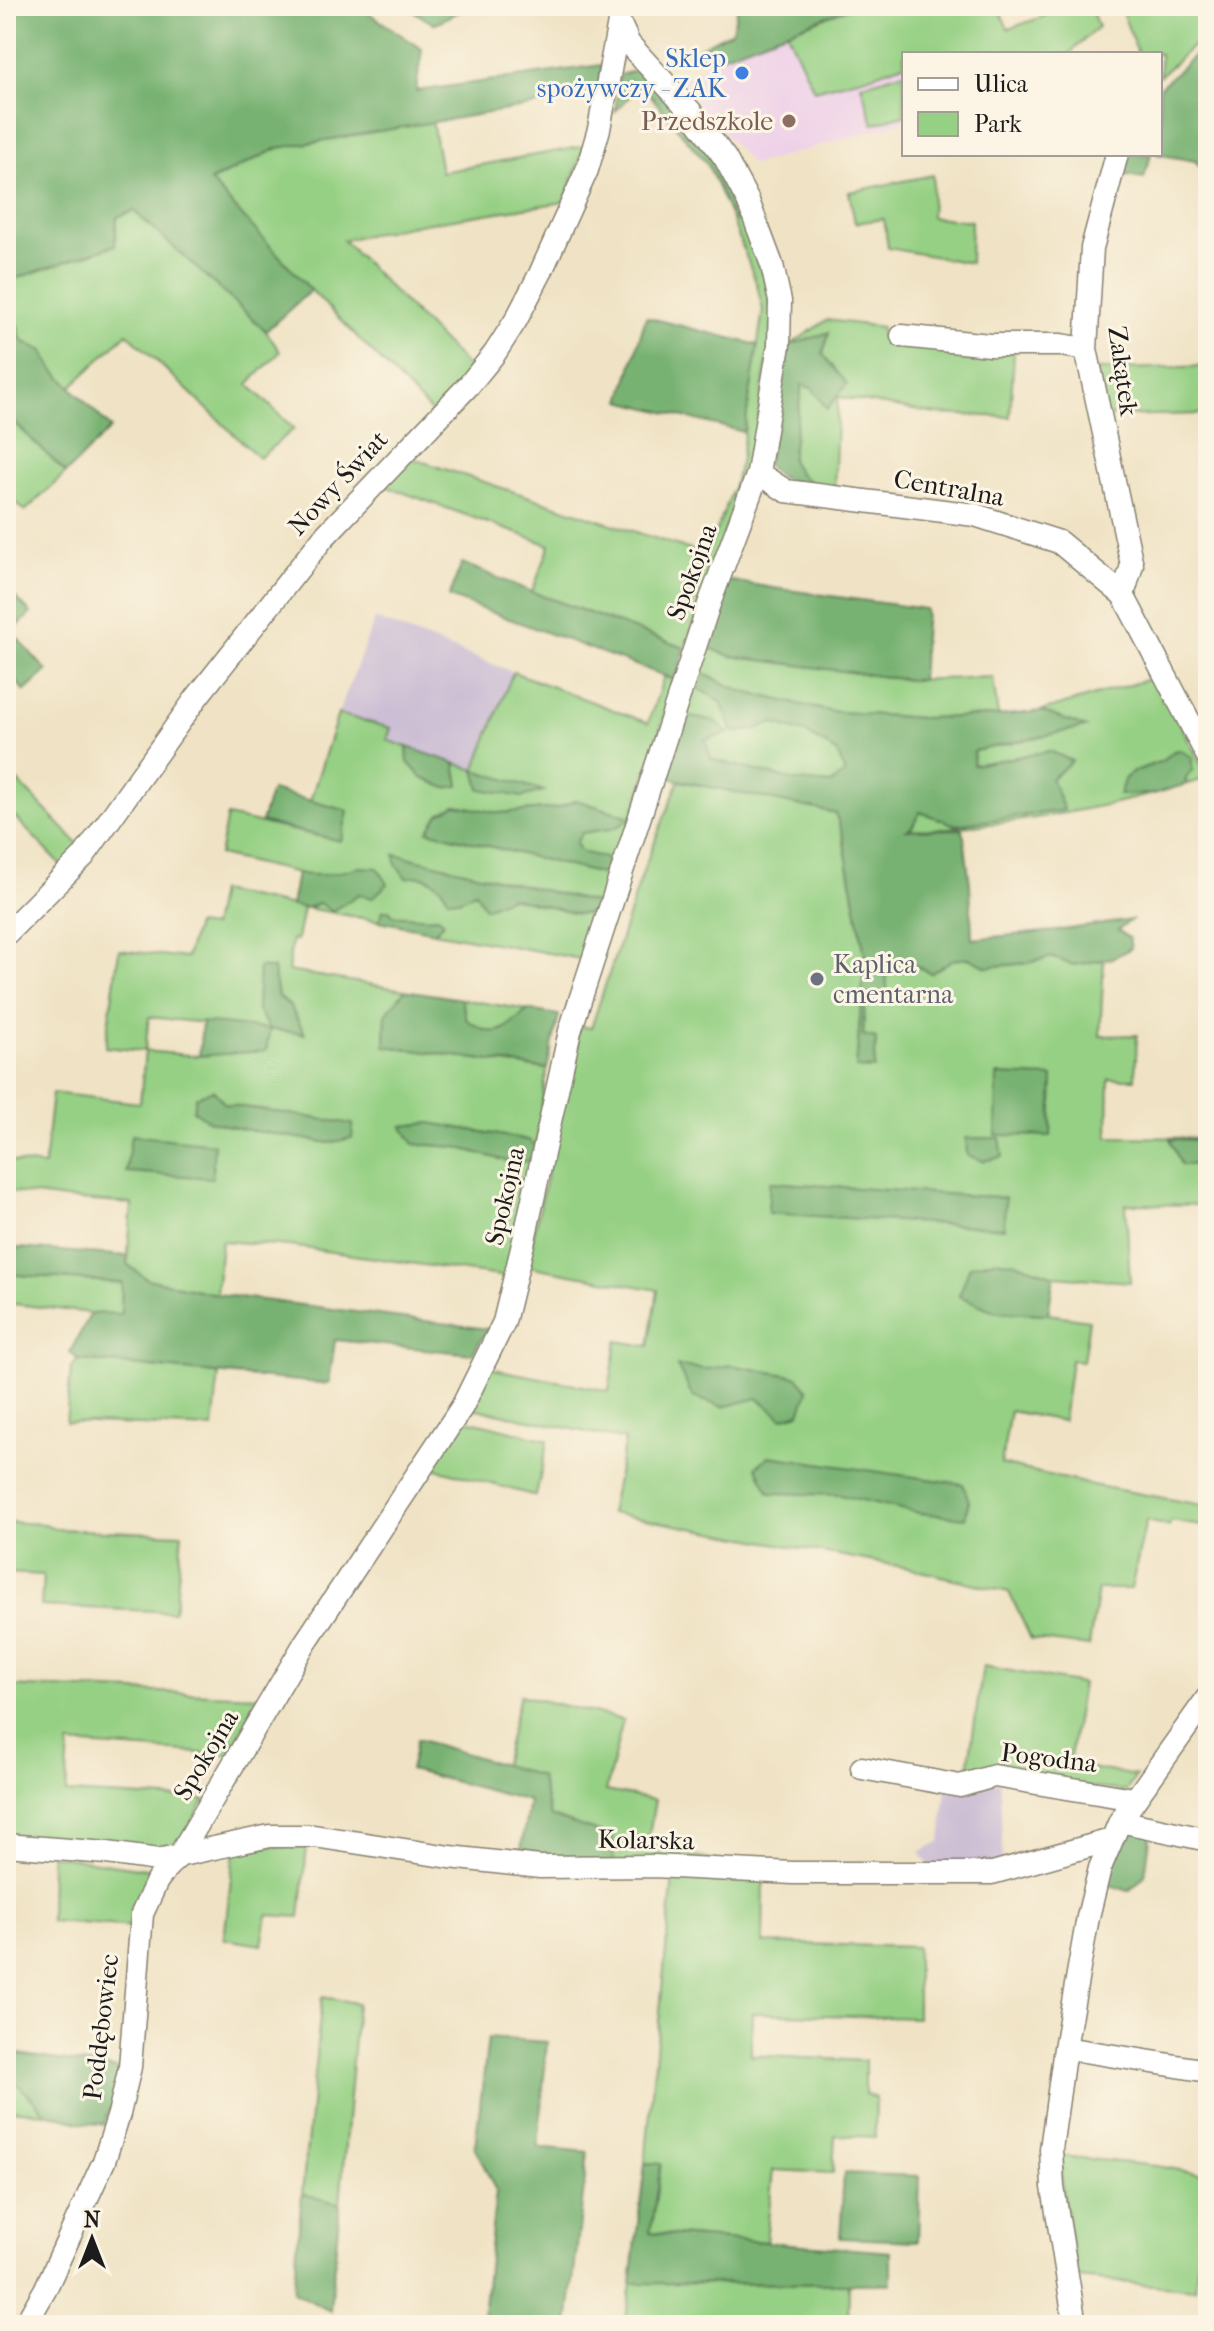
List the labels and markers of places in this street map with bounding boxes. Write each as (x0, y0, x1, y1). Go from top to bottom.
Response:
place label: Sklep spożywczy - ZAK (537, 43, 727, 104)
marker: Sklep spożywczy - ZAK (733, 64, 751, 82)
place label: Przedszkole (641, 106, 773, 137)
marker: Przedszkole (780, 112, 798, 130)
place label: Kaplica cmentarna (833, 949, 954, 1010)
marker: Kaplica cmentarna (808, 970, 826, 988)

